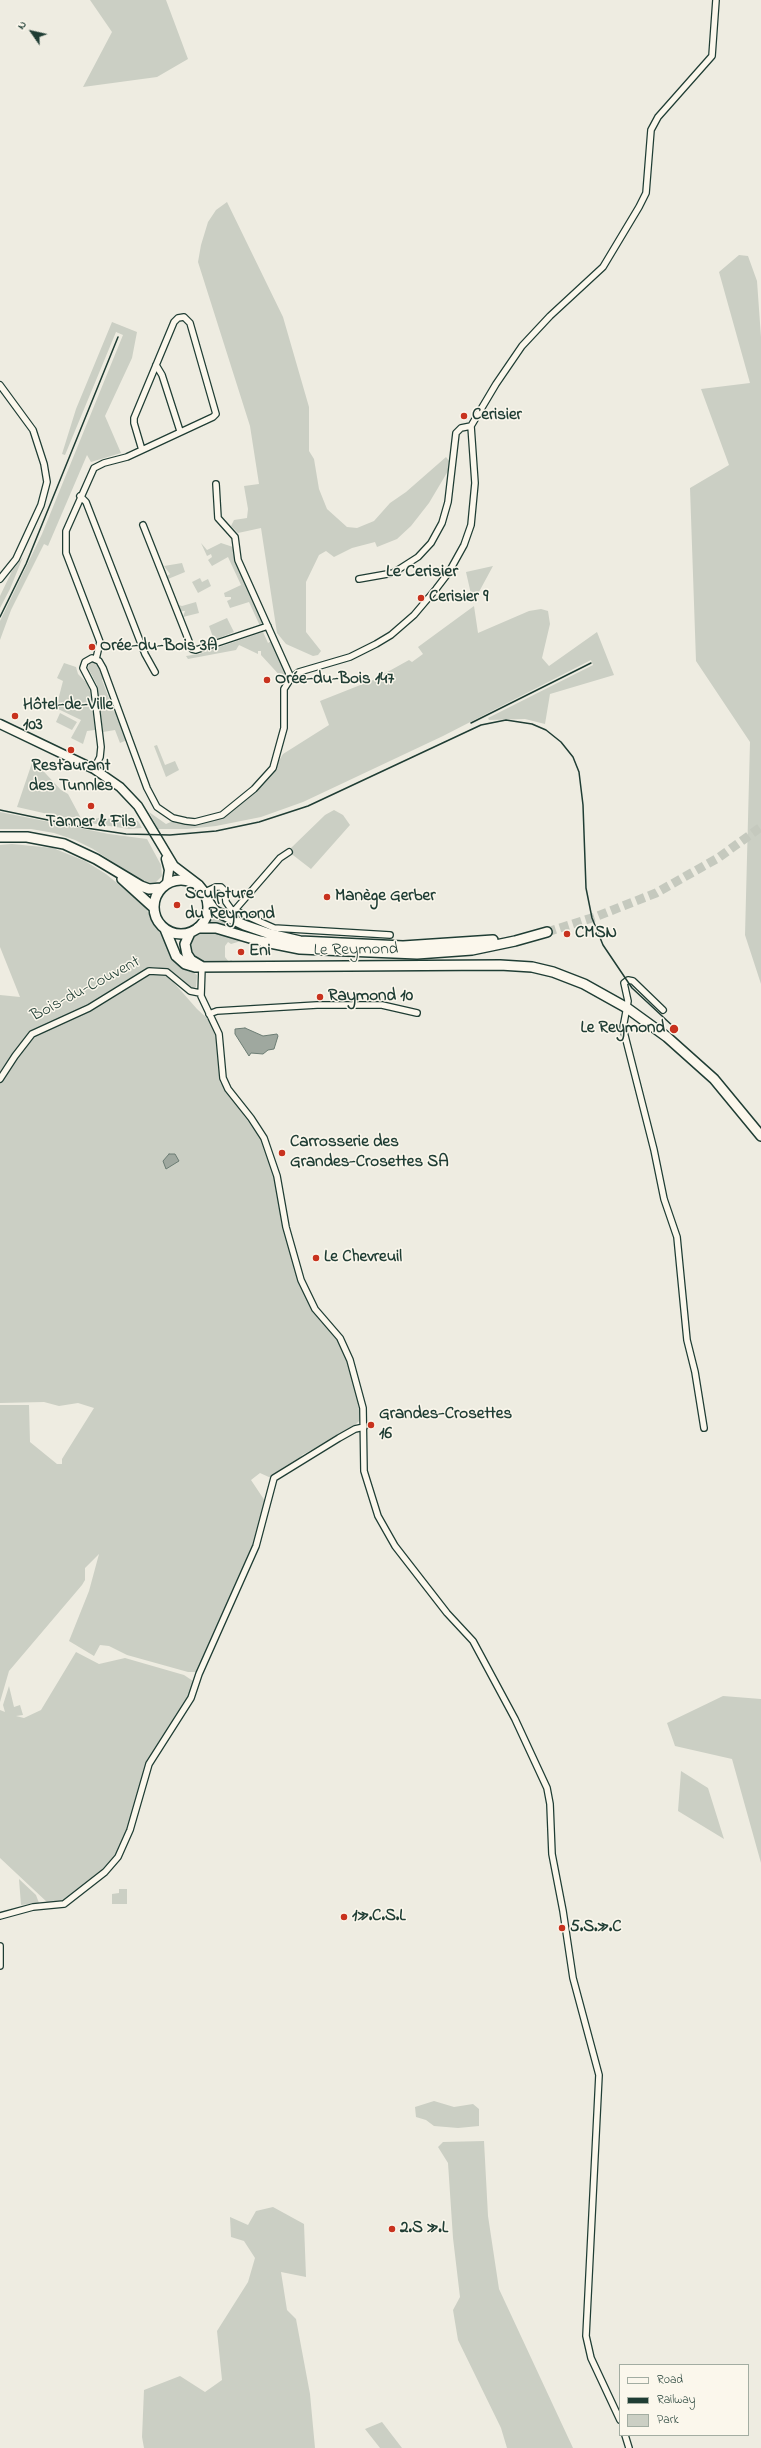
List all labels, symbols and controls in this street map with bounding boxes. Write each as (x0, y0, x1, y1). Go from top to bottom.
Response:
north arrow (12, 12, 52, 52)
text: N (13, 18, 31, 33)
place label: Cerisier (472, 406, 522, 426)
marker: Cerisier (459, 411, 469, 421)
district label: Le Cerisier (386, 562, 458, 584)
place label: Cerisier 9 (429, 588, 488, 608)
marker: Cerisier 9 (416, 593, 426, 603)
place label: Orée-du-Bois 3A (100, 637, 217, 657)
marker: Orée-du-Bois 3A (87, 642, 97, 652)
place label: Orée-du-Bois 147 (275, 670, 394, 690)
marker: Orée-du-Bois 147 (262, 675, 272, 685)
place label: Hôtel-de-Ville 103 (23, 696, 113, 736)
marker: Hôtel-de-Ville 103 (10, 711, 20, 721)
marker: Restaurant des Tunnles (66, 745, 76, 755)
place label: Restaurant des Tunnles (29, 757, 113, 797)
marker: Tanner & Fils (86, 801, 96, 811)
place label: Tanner & Fils (46, 813, 136, 833)
place label: Sculpture du Reymond (185, 885, 275, 925)
place label: Manège Gerber (335, 887, 435, 907)
marker: Manège Gerber (322, 892, 332, 902)
marker: Sculpture du Reymond (172, 900, 182, 910)
place label: CMSN (575, 924, 617, 944)
marker: CMSN (562, 929, 572, 939)
street label: Le Reymond (314, 940, 398, 962)
place label: Eni (249, 942, 271, 962)
marker: Eni (236, 947, 246, 957)
street label: Bois-du-Couvent (28, 953, 144, 1027)
place label: Raymond 10 (328, 987, 413, 1007)
marker: Raymond 10 (315, 992, 325, 1002)
place label: Le Reymond (580, 1019, 665, 1039)
marker: Le Reymond (668, 1023, 680, 1035)
place label: Carrosserie des Grandes-Crosettes SA (290, 1133, 449, 1173)
marker: Carrosserie des Grandes-Crosettes SA (277, 1148, 287, 1158)
place label: Le Chevreuil (324, 1248, 402, 1268)
marker: Le Chevreuil (311, 1253, 321, 1263)
place label: Grandes-Crosettes 16 (379, 1405, 512, 1445)
marker: Grandes-Crosettes 16 (366, 1420, 376, 1430)
place label: 1».C.S.L (352, 1907, 406, 1927)
marker: 1».C.S.L (339, 1912, 349, 1922)
place label: 5.S.».C (570, 1918, 622, 1938)
marker: 5.S.».C (557, 1923, 567, 1933)
place label: 2.S ».L (400, 2219, 448, 2239)
marker: 2.S ».L (387, 2224, 397, 2234)
legend (619, 2364, 749, 2436)
text: Road (657, 2371, 683, 2389)
text: Railway (657, 2391, 695, 2409)
text: Park (657, 2411, 679, 2429)

